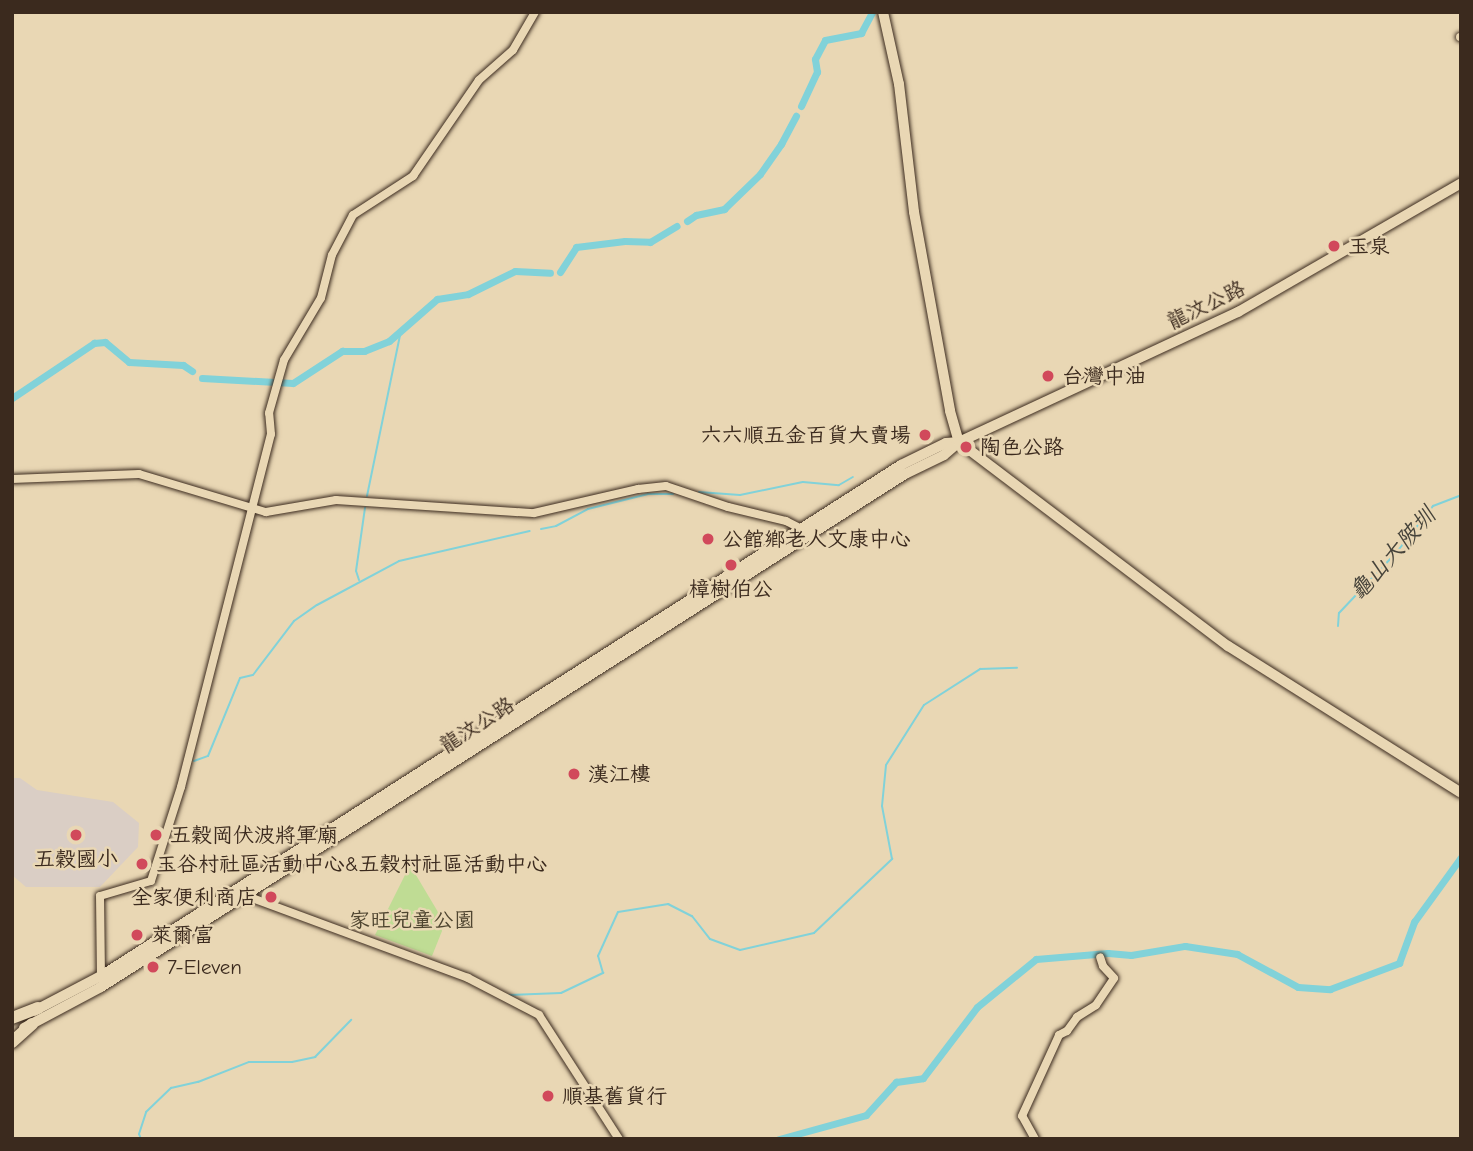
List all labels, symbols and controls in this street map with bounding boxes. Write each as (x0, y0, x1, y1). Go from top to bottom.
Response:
place label: 玉泉 (1348, 233, 1390, 259)
marker: 玉泉 (1326, 238, 1342, 254)
street label: 龍汶公路 (1163, 275, 1249, 335)
place label: 台灣中油 (1062, 363, 1146, 389)
marker: 台灣中油 (1040, 368, 1056, 384)
place label: 六六順五金百貨大賣場 (701, 422, 911, 448)
marker: 六六順五金百貨大賣場 (917, 427, 933, 443)
place label: 陶色公路 (980, 434, 1064, 460)
marker: 陶色公路 (958, 439, 974, 455)
water label: 龜山大陂圳 (1344, 502, 1442, 606)
place label: 公館鄉老人文康中心 (722, 526, 911, 552)
marker: 公館鄉老人文康中心 (700, 531, 716, 547)
marker: 樟樹伯公 (723, 557, 739, 573)
place label: 樟樹伯公 (689, 576, 773, 602)
street label: 龍汶公路 (435, 692, 519, 758)
place label: 漢江樓 (588, 761, 651, 787)
marker: 漢江樓 (566, 766, 582, 782)
place label: 五穀岡伏波將軍廟 (170, 822, 338, 848)
marker: 五穀國小 (68, 827, 84, 843)
marker: 五穀岡伏波將軍廟 (148, 827, 164, 843)
place label: 五穀國小 (34, 846, 118, 872)
place label: 玉谷村社區活動中心&五穀村社區活動中心 (156, 851, 548, 877)
marker: 玉谷村社區活動中心&五穀村社區活動中心 (134, 856, 150, 872)
place label: 全家便利商店 (131, 884, 257, 910)
marker: 全家便利商店 (263, 889, 279, 905)
park label: 家旺兒童公園 (349, 907, 475, 933)
place label: 萊爾富 (151, 922, 214, 948)
marker: 萊爾富 (129, 927, 145, 943)
place label: 7-Eleven (167, 954, 242, 980)
marker: 7-Eleven (145, 959, 161, 975)
place label: 順基舊貨行 (562, 1083, 667, 1109)
marker: 順基舊貨行 (540, 1088, 556, 1104)

